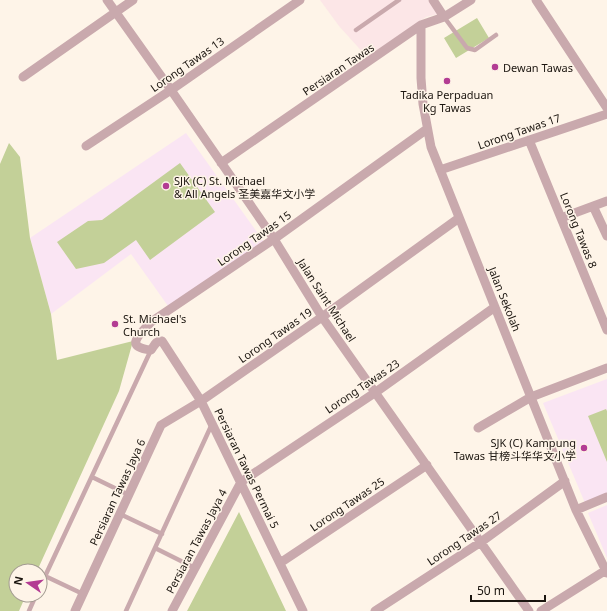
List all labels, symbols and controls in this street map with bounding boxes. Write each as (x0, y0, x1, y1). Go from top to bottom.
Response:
street label: Lorong Tawas 13 (147, 33, 227, 95)
street label: Persiaran Tawas (299, 39, 377, 99)
place label: Dewan Tawas (503, 60, 573, 75)
marker: Dewan Tawas (490, 62, 500, 72)
marker: Tadika Perpaduan Kg Tawas (442, 76, 452, 86)
place label: Tadika Perpaduan Kg Tawas (401, 87, 493, 115)
street label: Lorong Tawas 17 (476, 110, 562, 152)
place label: SJK (C) St. Michael & All Angels 圣美嘉华文小学 (174, 173, 315, 201)
marker: SJK (C) St. Michael & All Angels 圣美嘉华文小学 (161, 181, 171, 191)
street label: Lorong Tawas 8 (557, 190, 601, 270)
street label: Lorong Tawas 15 (214, 207, 294, 269)
street label: Jalan Saint Michael (294, 255, 360, 345)
street label: Jalan Sekolah (485, 264, 525, 334)
street label: Lorong Tawas 19 (235, 304, 315, 366)
place label: St. Michael's Church (123, 311, 186, 339)
marker: St. Michael's Church (110, 319, 120, 329)
street label: Lorong Tawas 23 (322, 356, 402, 416)
street label: Persiaran Tawas Permai 5 (211, 405, 283, 531)
place label: SJK (C) Kampung Tawas 甘榜斗华华文小学 (454, 435, 576, 463)
street label: Persiaran Tawas Jaya 6 (86, 436, 148, 548)
marker: SJK (C) Kampung Tawas 甘榜斗华华文小学 (579, 443, 589, 453)
street label: Lorong Tawas 25 (307, 474, 387, 534)
street label: Persiaran Tawas Jaya 4 (162, 486, 230, 596)
street label: Lorong Tawas 27 (424, 508, 504, 568)
north arrow (8, 563, 48, 603)
text: N (9, 575, 26, 587)
scale bar (471, 577, 545, 603)
text: 50 m (477, 582, 505, 599)

